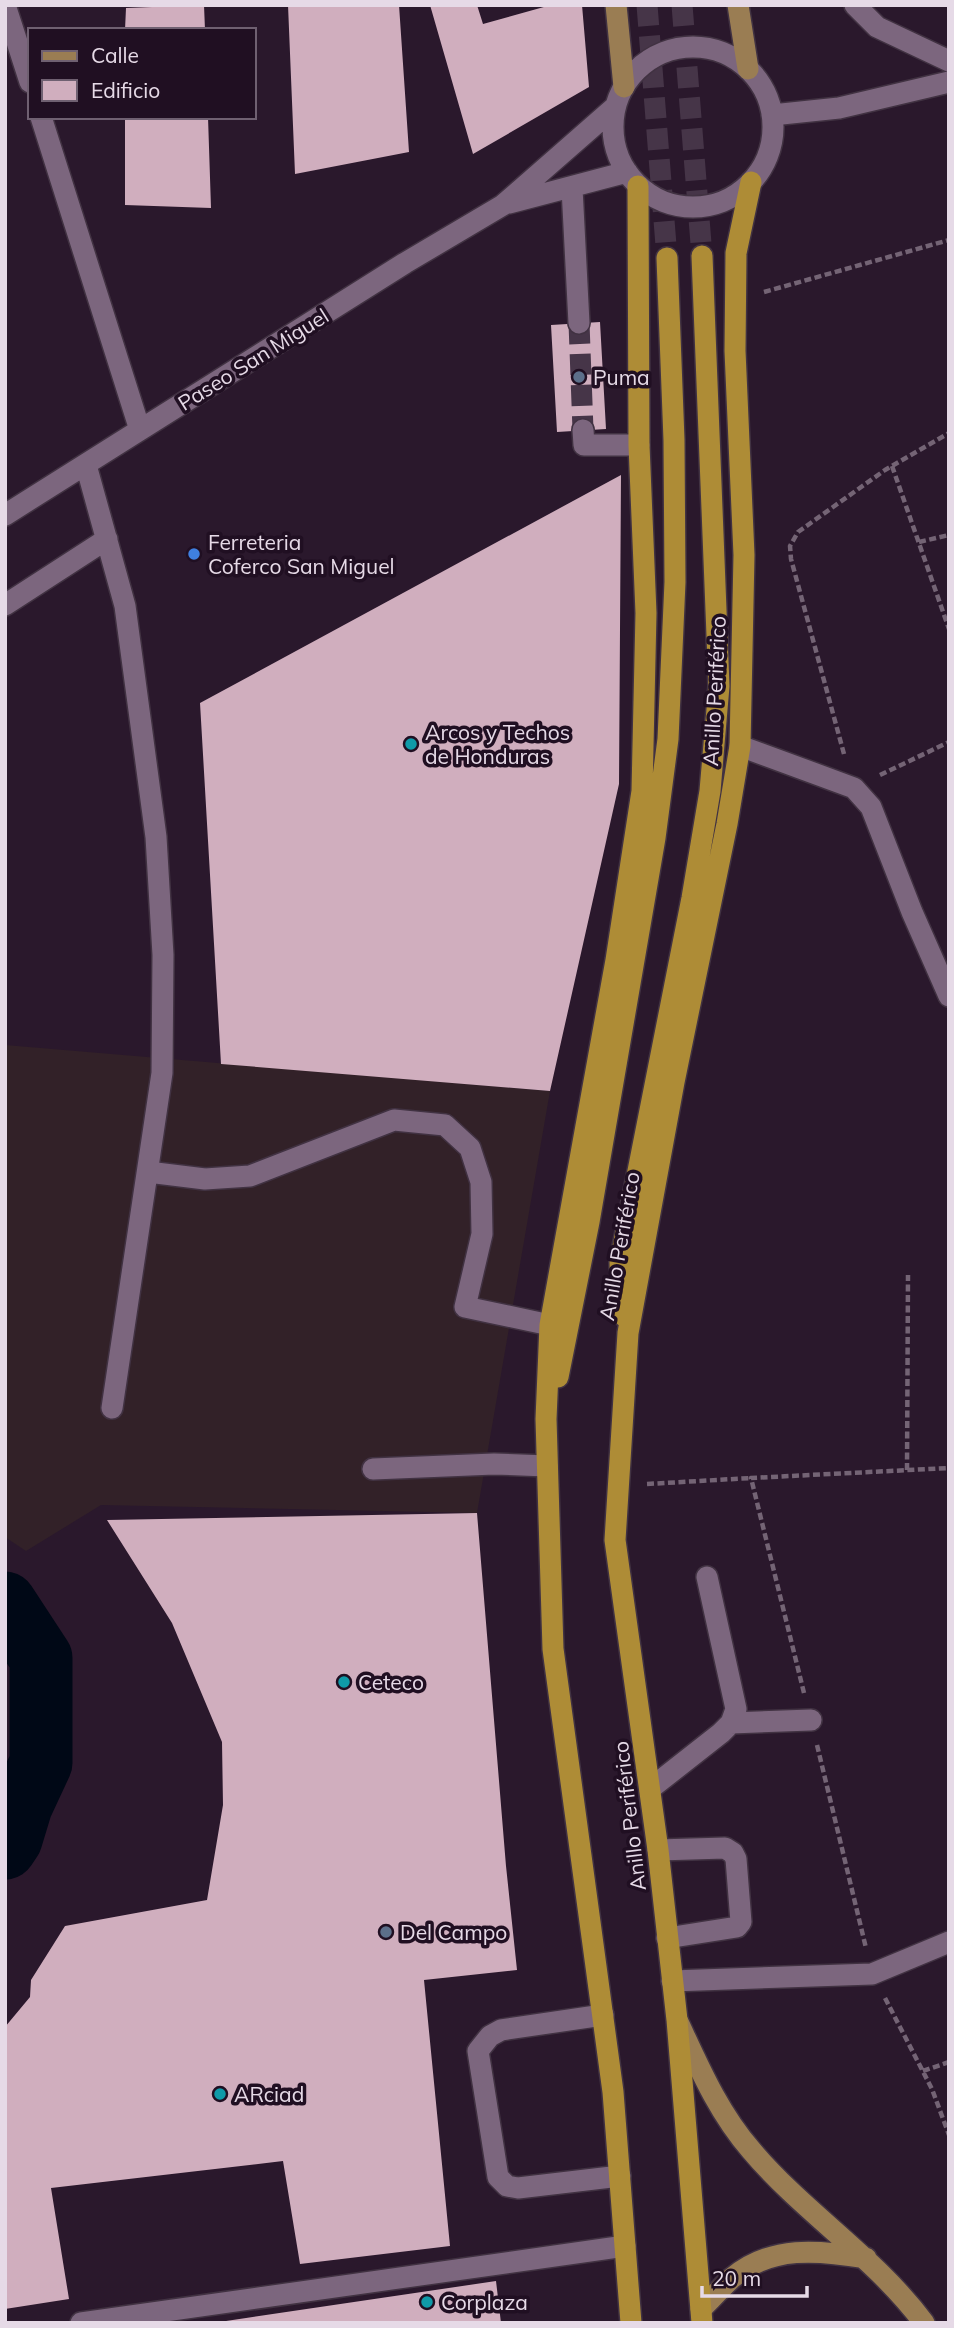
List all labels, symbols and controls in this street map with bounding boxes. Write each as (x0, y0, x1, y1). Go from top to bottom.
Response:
legend (28, 28, 256, 119)
text: Calle (91, 42, 139, 68)
text: Edificio (91, 77, 160, 103)
street label: Paseo San Miguel (173, 302, 333, 416)
place label: Puma (593, 364, 650, 390)
marker: Puma (571, 369, 587, 385)
place label: Ferreteria Coferco San Miguel (208, 529, 395, 579)
marker: Ferreteria Coferco San Miguel (186, 546, 202, 562)
street label: Anillo Periférico (697, 615, 731, 767)
place label: Arcos y Techos de Honduras (425, 719, 570, 769)
marker: Arcos y Techos de Honduras (403, 736, 419, 752)
street label: Anillo Periférico (593, 1170, 645, 1322)
place label: Ceteco (358, 1669, 424, 1695)
marker: Ceteco (336, 1674, 352, 1690)
street label: Anillo Periférico (607, 1740, 651, 1892)
place label: Del Campo (400, 1919, 507, 1945)
marker: Del Campo (378, 1924, 394, 1940)
place label: ARciad (234, 2081, 304, 2107)
marker: ARciad (212, 2086, 228, 2102)
scale bar (702, 2254, 807, 2298)
text: 20 m (712, 2265, 761, 2291)
place label: Corplaza (441, 2289, 528, 2315)
marker: Corplaza (419, 2294, 435, 2310)

